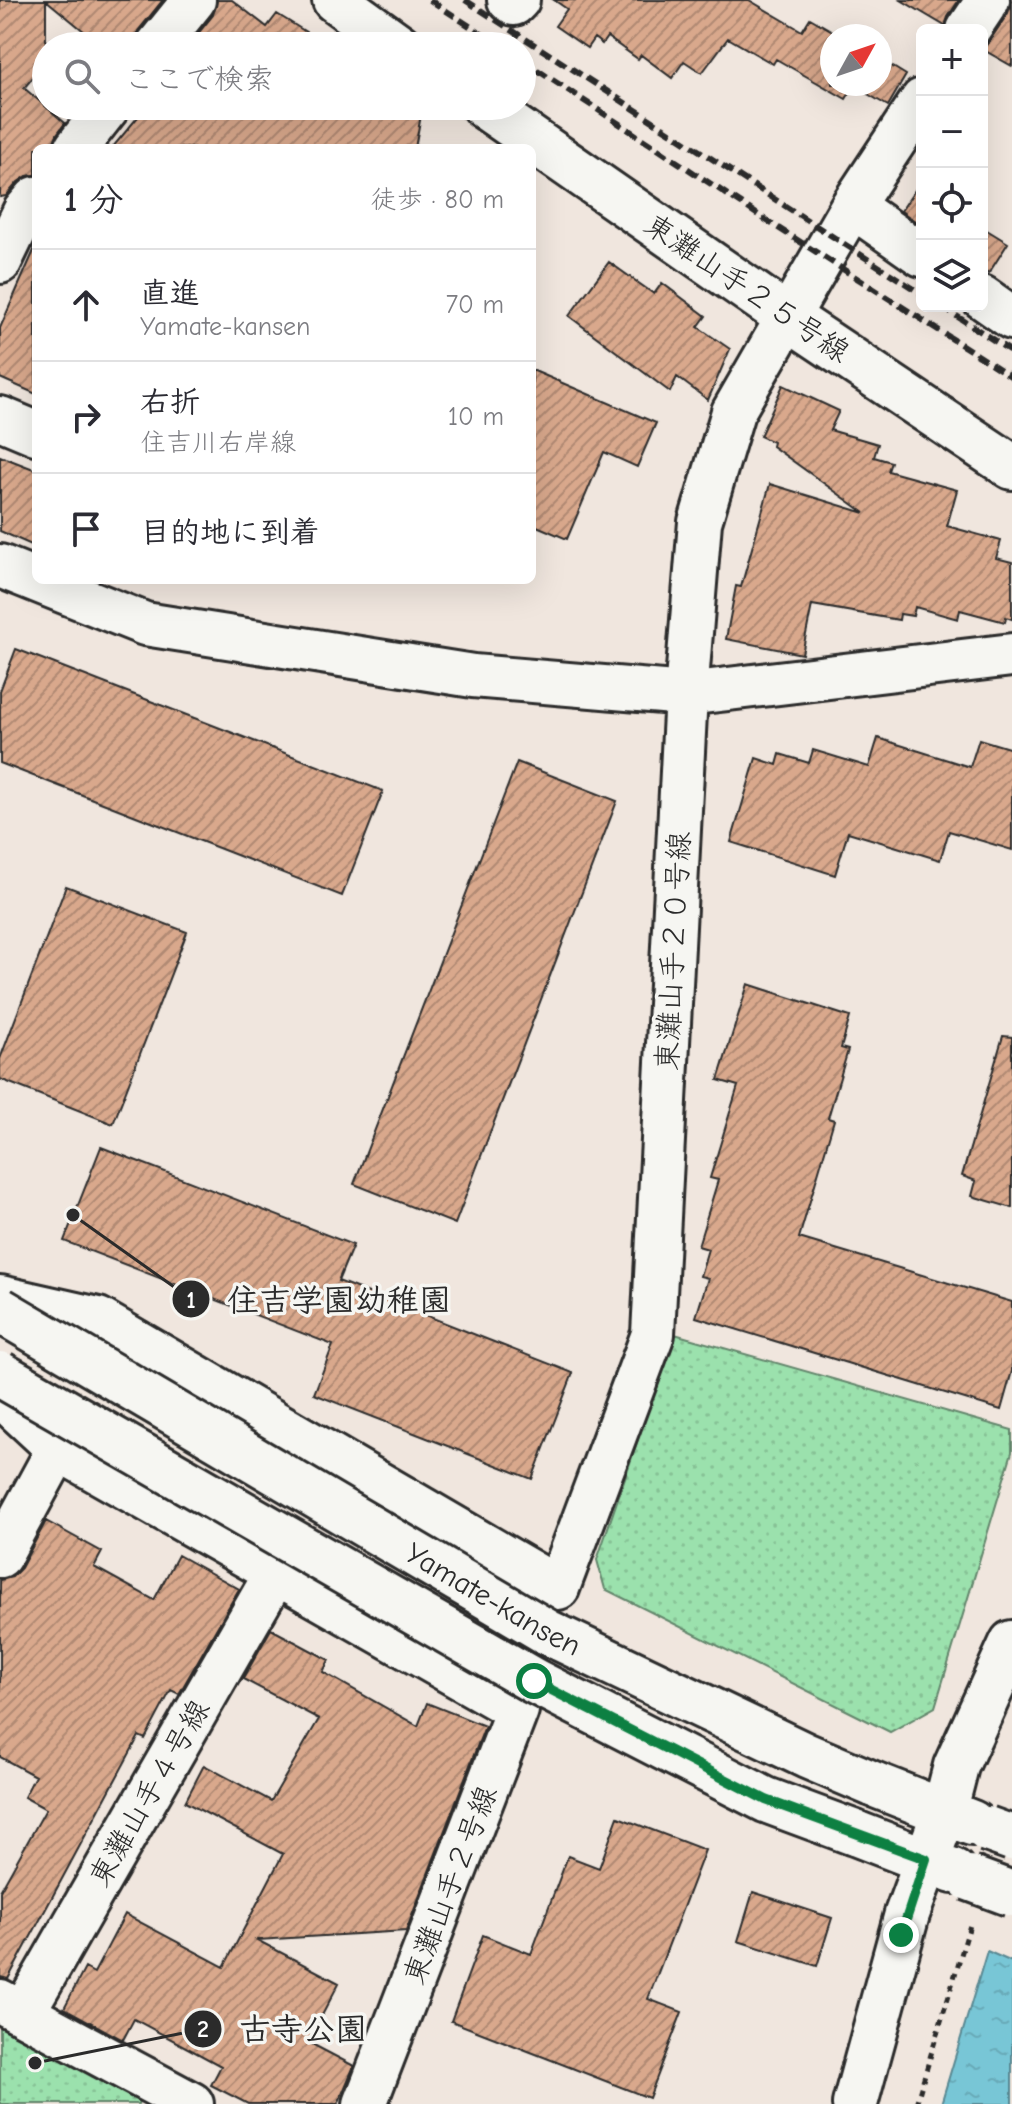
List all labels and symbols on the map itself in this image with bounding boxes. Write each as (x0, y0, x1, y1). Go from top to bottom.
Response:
north arrow (820, 24, 892, 96)
street label: 東灘山手２５号線 (637, 207, 856, 370)
street label: 東灘山手２０号線 (650, 830, 697, 1072)
callout: 住吉学園幼稚園 (171, 1271, 467, 1327)
text: 住吉学園幼稚園 (227, 1282, 451, 1319)
text: 1 (186, 1286, 196, 1314)
street label: Yamate-kansen (399, 1536, 586, 1664)
route start (516, 1663, 552, 1699)
street label: 東灘山手４号線 (82, 1694, 217, 1893)
street label: 東灘山手２号線 (397, 1781, 504, 1989)
route end (883, 1917, 919, 1953)
callout: 古寺公園 (183, 2001, 383, 2057)
text: 古寺公園 (239, 2011, 367, 2048)
text: 2 (197, 2015, 209, 2043)

